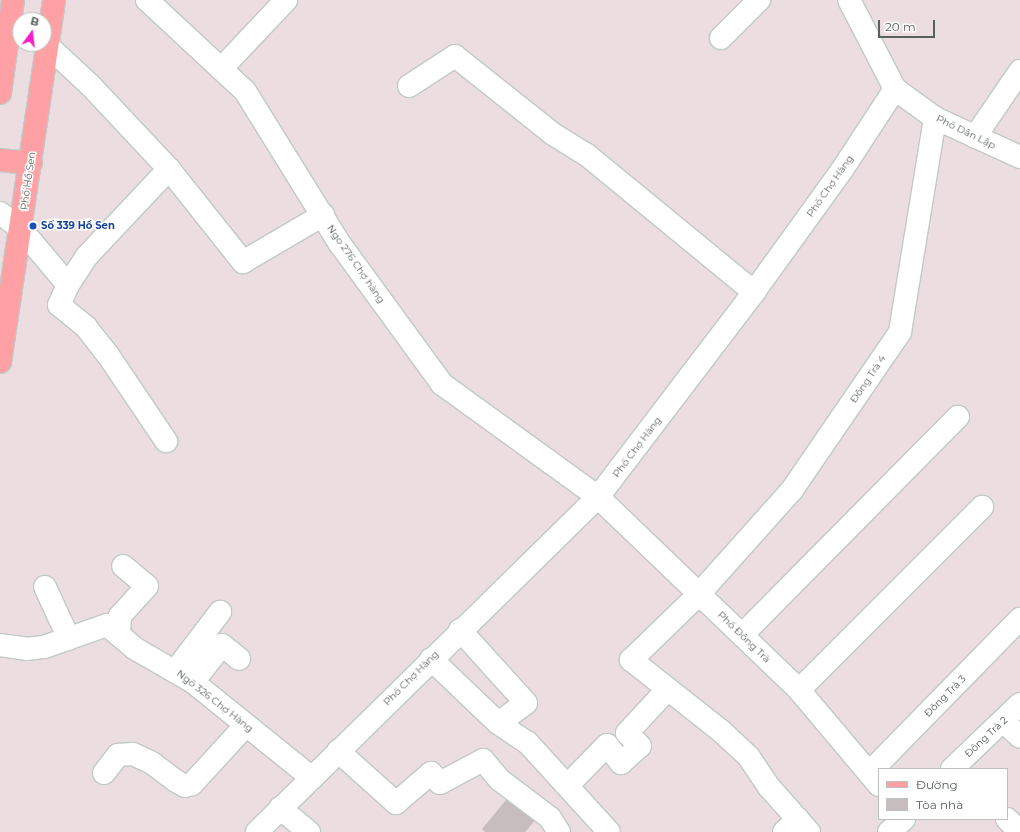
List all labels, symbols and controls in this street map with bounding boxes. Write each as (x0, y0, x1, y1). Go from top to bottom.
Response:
north arrow (12, 12, 52, 52)
scale bar (880, 12, 937, 38)
text: B (29, 14, 41, 29)
text: 20 m (885, 19, 916, 34)
street label: Phố Dân Lập (934, 112, 998, 152)
street label: Phố Hồ Sen (18, 151, 38, 211)
street label: Phố Chợ Hàng (804, 153, 856, 219)
place label: Số 339 Hồ Sen (41, 220, 115, 232)
marker: Số 339 Hồ Sen (28, 221, 38, 231)
street label: Ngo 276 Chợ hàng (324, 222, 388, 306)
street label: Đông Trà 4 (848, 353, 888, 405)
street label: Phố Chợ Hàng (610, 414, 664, 480)
street label: Phố Đông Trà (715, 609, 773, 665)
street label: Phố Chợ Hàng (381, 648, 441, 708)
street label: Ngõ 326 Chợ Hàng (174, 667, 256, 735)
street label: Đông Trà 3 (922, 673, 968, 719)
street label: Đông Trà 2 (962, 714, 1010, 760)
legend (878, 768, 1008, 820)
text: Đường (916, 777, 958, 792)
text: Tòa nhà (916, 797, 963, 812)

